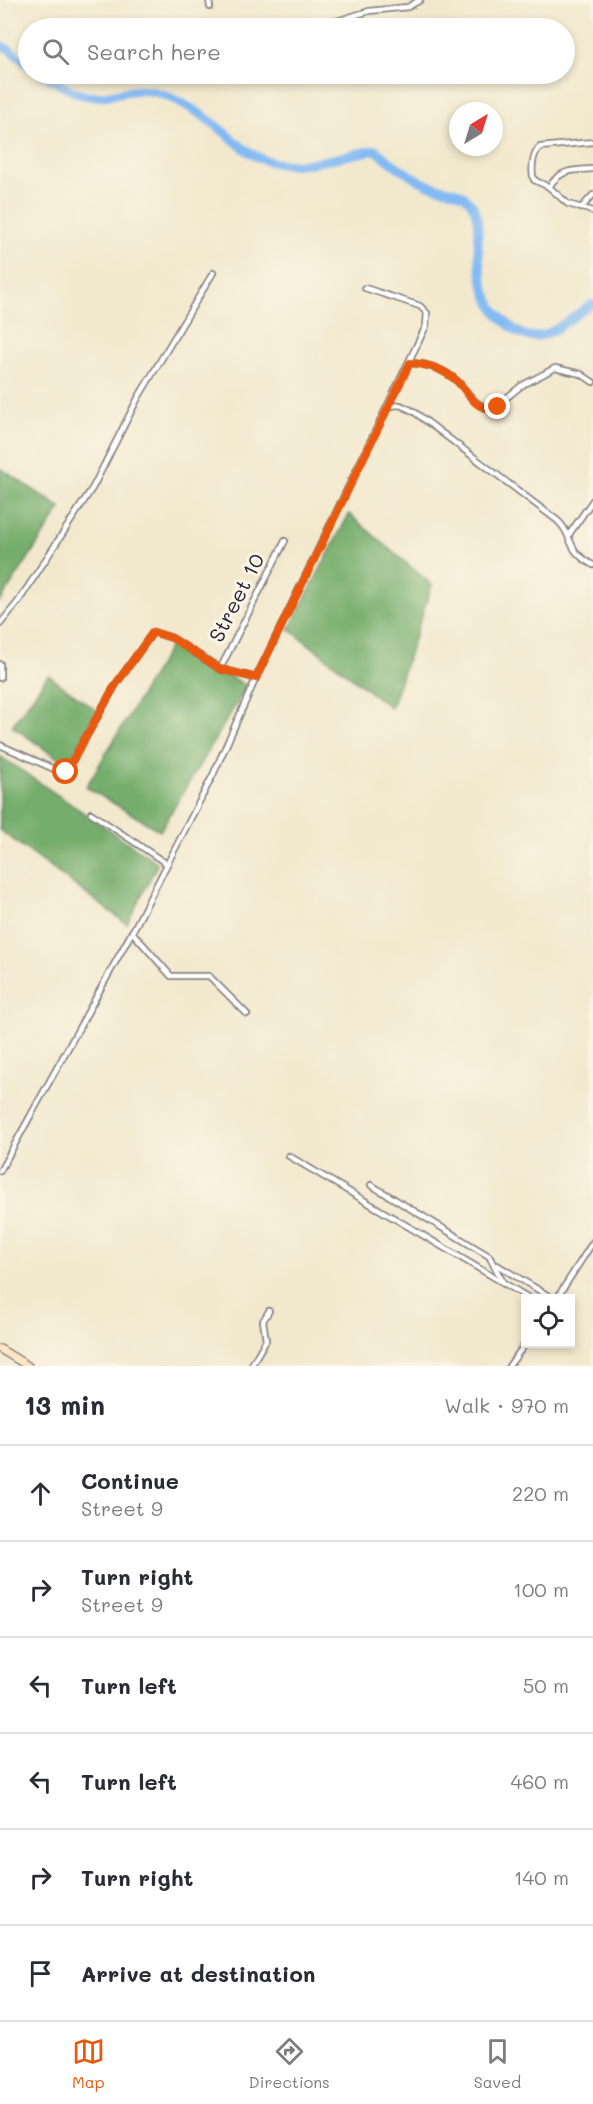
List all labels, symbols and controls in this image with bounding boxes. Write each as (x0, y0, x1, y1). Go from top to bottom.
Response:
search box (18, 18, 575, 84)
icon: search (39, 35, 72, 68)
text: Search here (87, 37, 221, 66)
north arrow (449, 102, 503, 156)
route end (484, 393, 510, 419)
street label: Street 10 (202, 548, 269, 646)
route start (52, 758, 78, 784)
map controls (521, 1294, 575, 1348)
button: locate (521, 1294, 575, 1348)
text: 13 min (24, 1388, 105, 1422)
text: Walk · 970 m (444, 1392, 569, 1418)
text: Continue (81, 1466, 179, 1495)
icon: ahead (24, 1477, 57, 1510)
text: 220 m (512, 1480, 569, 1506)
text: Street 9 (81, 1495, 163, 1521)
text: Turn right (81, 1562, 193, 1591)
icon: right (24, 1573, 57, 1606)
text: 100 m (513, 1576, 569, 1602)
text: Street 9 (81, 1591, 163, 1617)
icon: left (24, 1669, 57, 1702)
text: Turn left (81, 1671, 177, 1700)
text: 50 m (523, 1672, 569, 1698)
icon: left (24, 1765, 57, 1798)
text: Turn left (81, 1767, 177, 1796)
text: 460 m (511, 1768, 569, 1794)
icon: right (24, 1861, 57, 1894)
text: Turn right (81, 1863, 193, 1892)
text: 140 m (514, 1864, 569, 1890)
icon: arrive (24, 1957, 57, 1990)
text: Arrive at destination (81, 1959, 316, 1988)
tab: Map (72, 2035, 105, 2092)
tab: Directions (249, 2035, 330, 2092)
tab: Saved (474, 2035, 521, 2092)

